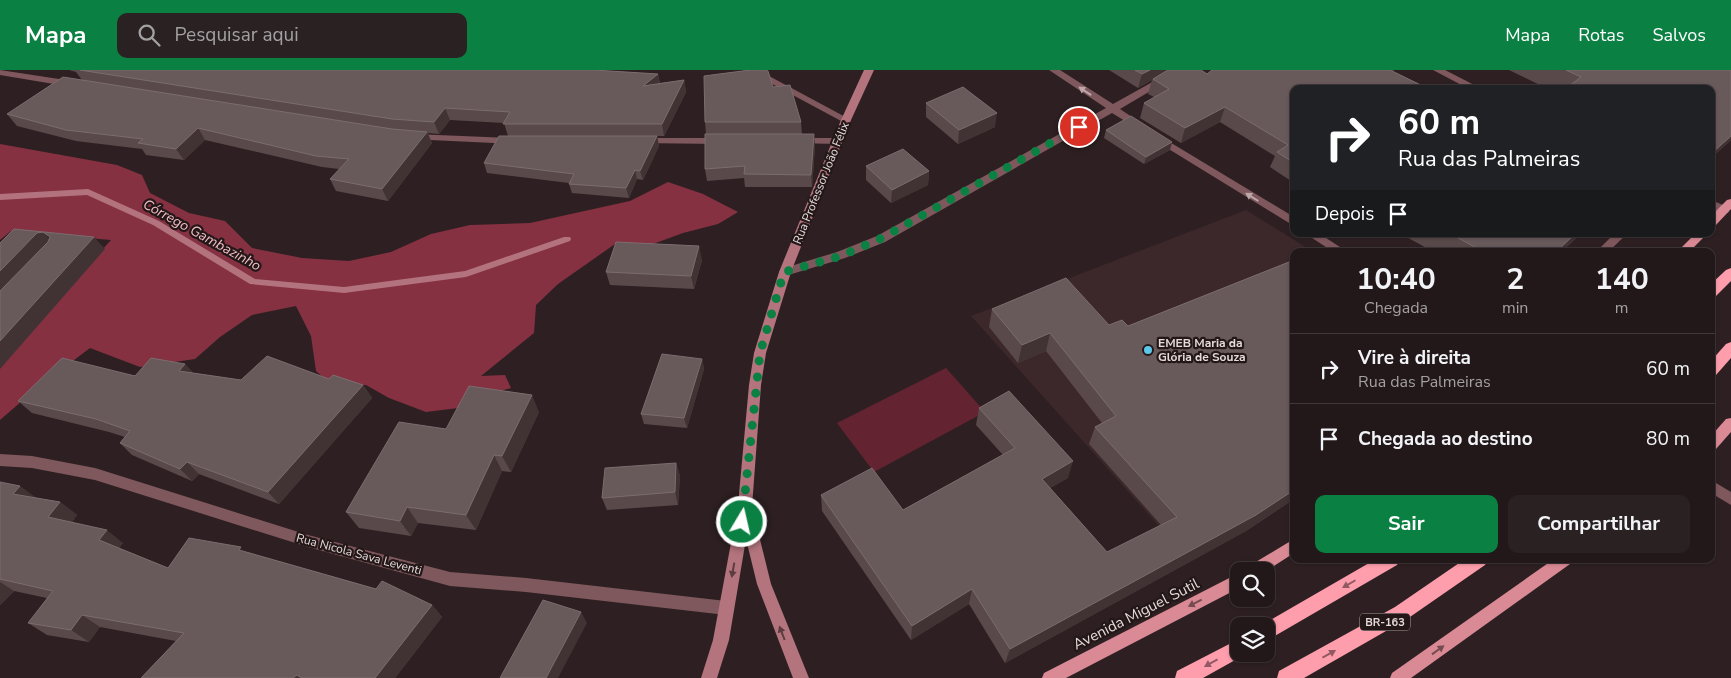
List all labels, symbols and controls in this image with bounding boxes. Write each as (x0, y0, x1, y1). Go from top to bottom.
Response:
search box (117, 13, 467, 58)
text: Mapa (25, 19, 87, 51)
icon: search (135, 21, 163, 49)
text: Pesquisar aqui (175, 22, 299, 48)
text: Mapa (1505, 23, 1550, 47)
text: Rotas (1578, 23, 1624, 47)
text: Salvos (1652, 23, 1706, 47)
one-way arrow (1079, 86, 1092, 96)
text: 60 m (1398, 99, 1480, 146)
icon: right (1315, 105, 1380, 170)
pin (1058, 106, 1100, 148)
icon: arrive (1065, 113, 1093, 141)
street label: Rua Professor João Félix (789, 119, 853, 246)
text: Rua das Palmeiras (1398, 144, 1580, 174)
one-way arrow (1246, 192, 1259, 201)
water label: Córrego Gambazinho (140, 195, 265, 275)
icon: arrive (1384, 200, 1412, 228)
text: Depois (1315, 201, 1374, 227)
text: 10:40 (1356, 259, 1436, 300)
text: 2 (1506, 259, 1524, 300)
text: 140 (1595, 259, 1649, 300)
text: Chegada (1364, 297, 1428, 319)
text: min (1502, 297, 1528, 319)
text: m (1615, 297, 1629, 319)
place label: EMEB Maria da Glória de Souza (1158, 335, 1246, 365)
marker: EMEB Maria da Glória de Souza (1142, 344, 1154, 356)
text: Vire à direita (1358, 345, 1471, 371)
icon: right (1315, 355, 1343, 383)
text: 60 m (1646, 356, 1690, 382)
text: Rua das Palmeiras (1358, 371, 1491, 393)
icon: arrive (1315, 425, 1343, 453)
text: Chegada ao destino (1358, 426, 1533, 452)
text: 80 m (1646, 426, 1690, 452)
position arrow (715, 495, 767, 547)
button: Sair (1315, 495, 1498, 553)
button: Compartilhar (1508, 495, 1690, 553)
street label: Rua Nicola Sava Leventi (295, 530, 423, 578)
map controls (1230, 562, 1275, 662)
button: search (1230, 562, 1275, 607)
one-way arrow (728, 563, 736, 579)
street label: Avenida Miguel Sutil (1069, 573, 1203, 655)
one-way arrow (1343, 579, 1356, 588)
one-way arrow (1188, 599, 1203, 607)
road number: BR-163 (1360, 614, 1410, 630)
button: layers (1230, 617, 1275, 662)
one-way arrow (778, 625, 786, 640)
one-way arrow (1431, 645, 1444, 655)
one-way arrow (1322, 650, 1335, 659)
one-way arrow (1204, 659, 1219, 667)

